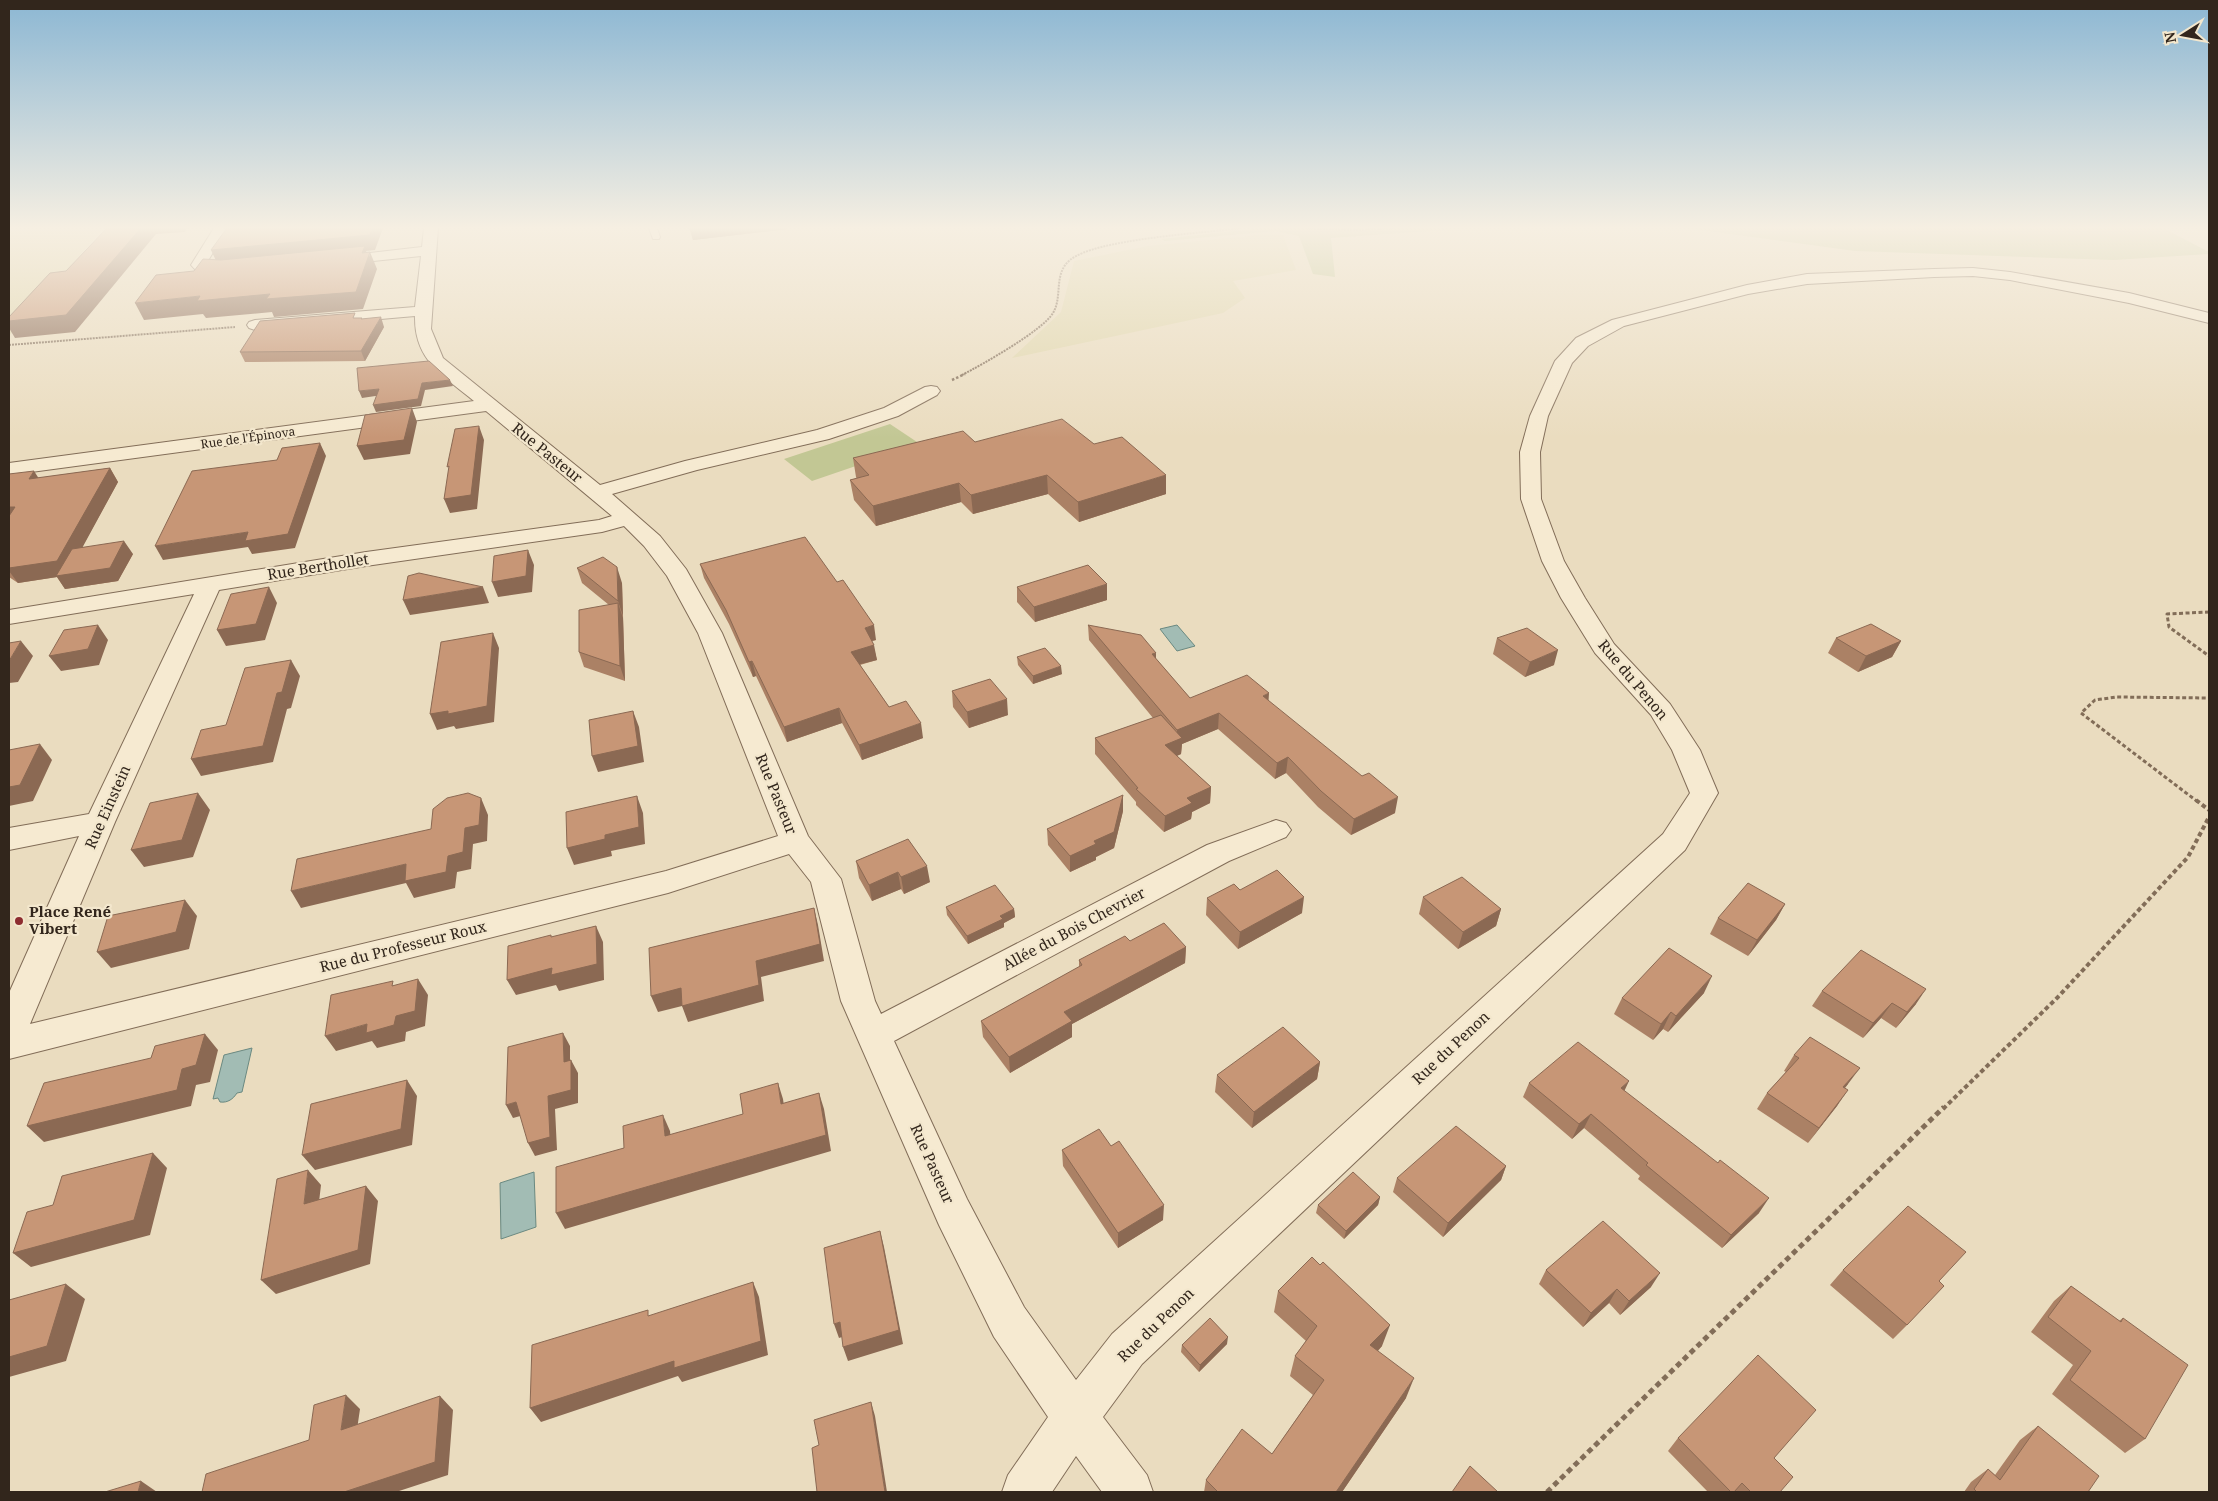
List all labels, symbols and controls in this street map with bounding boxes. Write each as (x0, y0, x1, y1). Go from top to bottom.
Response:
north arrow (2158, 10, 2208, 60)
text: N (2159, 30, 2180, 45)
street label: Rue Pasteur (508, 418, 587, 487)
street label: Rue de l'Épinova (200, 422, 297, 453)
street label: Rue Berthollet (266, 548, 370, 584)
street label: Rue du Penon (1594, 635, 1673, 724)
street label: Rue Pasteur (752, 750, 802, 837)
street label: Rue Einstein (80, 761, 135, 852)
street label: Allée du Bois Chevrier (999, 882, 1148, 974)
place label: Place René Vibert (29, 901, 111, 938)
marker: Place René Vibert (13, 915, 25, 927)
street label: Rue du Professeur Roux (317, 916, 488, 976)
street label: Rue du Penon (1407, 1006, 1494, 1088)
street label: Rue Pasteur (906, 1120, 959, 1207)
street label: Rue du Penon (1113, 1282, 1198, 1366)

